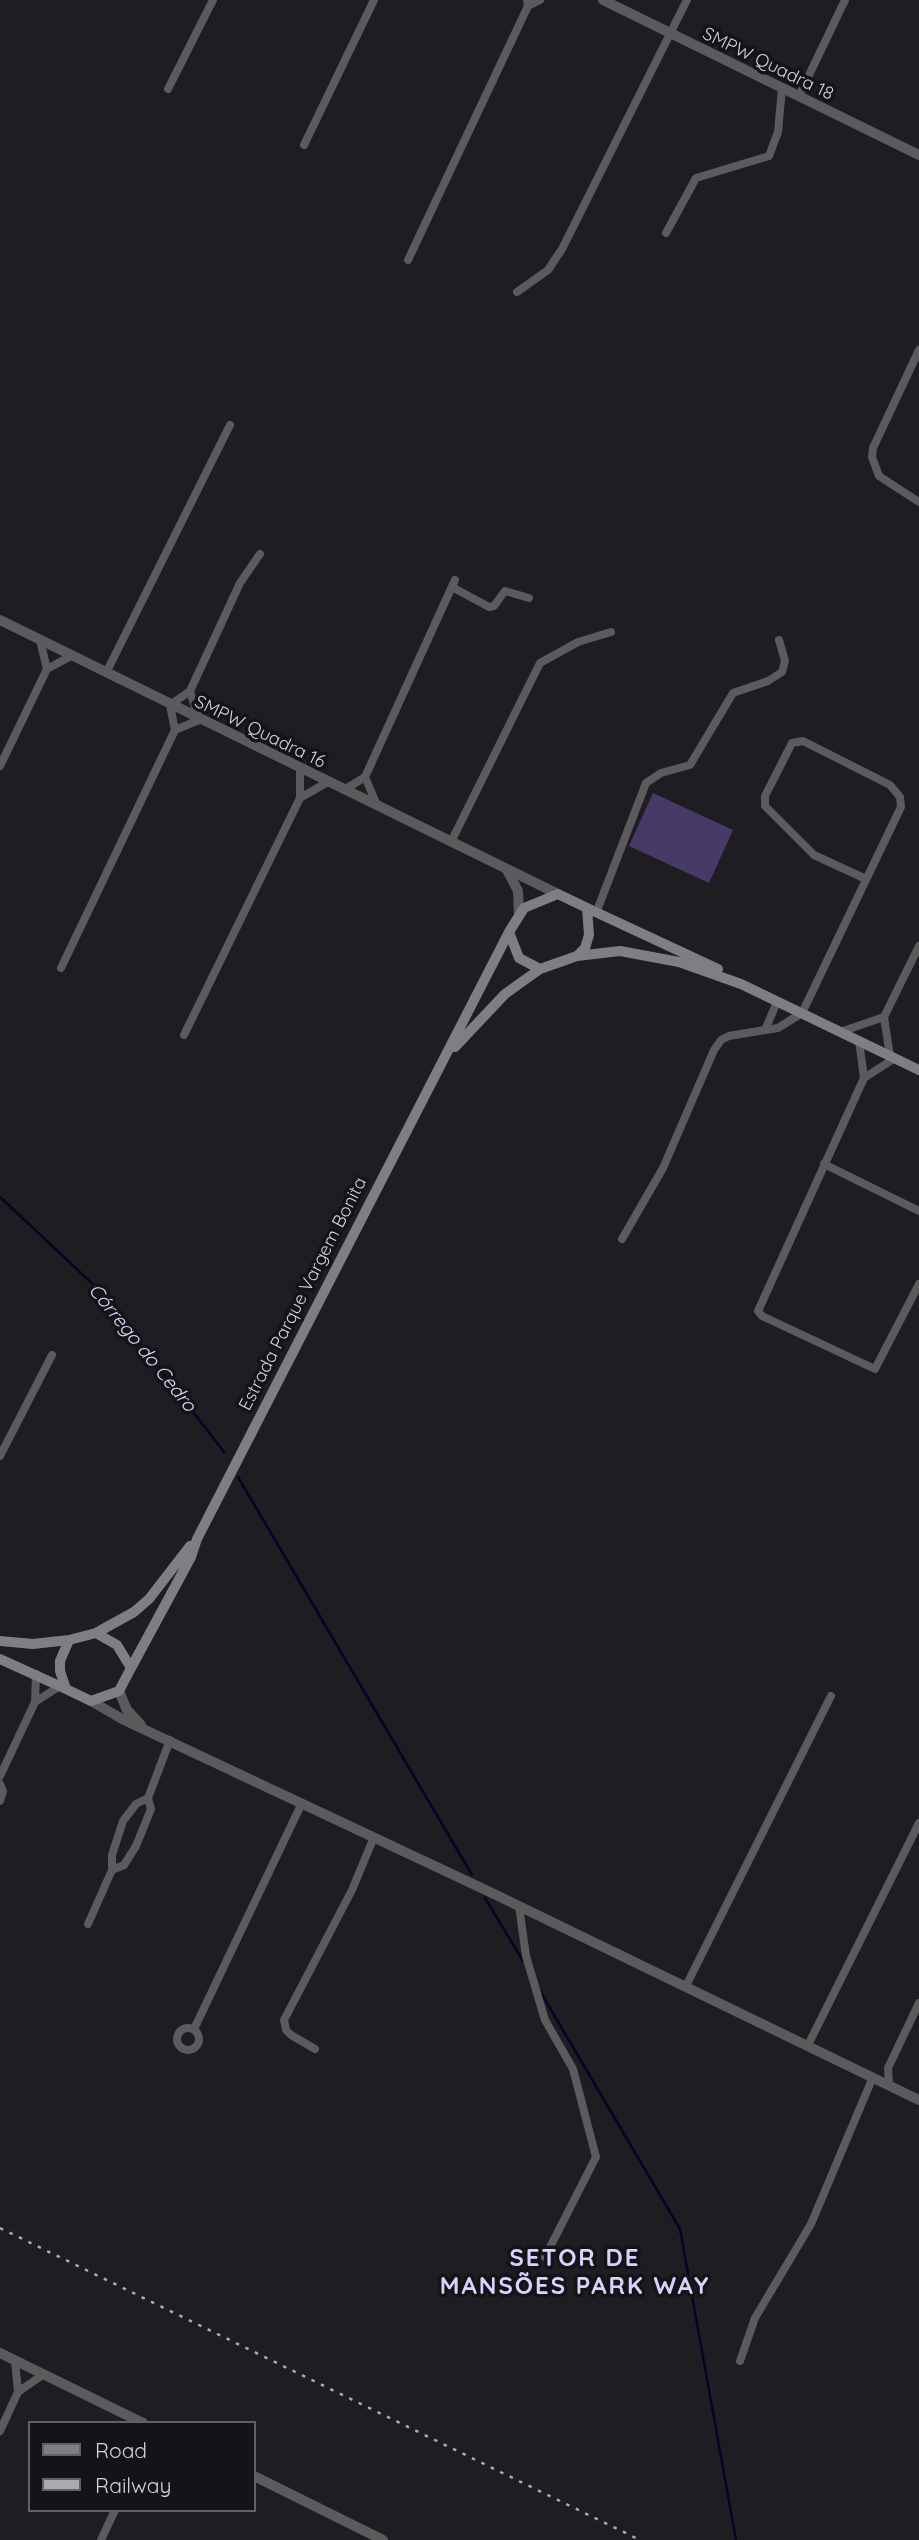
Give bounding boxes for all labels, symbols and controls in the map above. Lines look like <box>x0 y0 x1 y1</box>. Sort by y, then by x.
street label: SMPW Quadra 18 <box>699 23 837 105</box>
street label: SMPW Quadra 16 <box>191 691 329 773</box>
street label: Estrada Parque Vargem Bonita <box>235 1174 371 1414</box>
water label: Córrego do Cedro <box>83 1279 201 1417</box>
district label: SETOR DE MANSÕES PARK WAY <box>442 2245 708 2301</box>
legend <box>28 2421 256 2512</box>
text: Road <box>95 2437 147 2463</box>
text: Railway <box>95 2472 171 2498</box>

